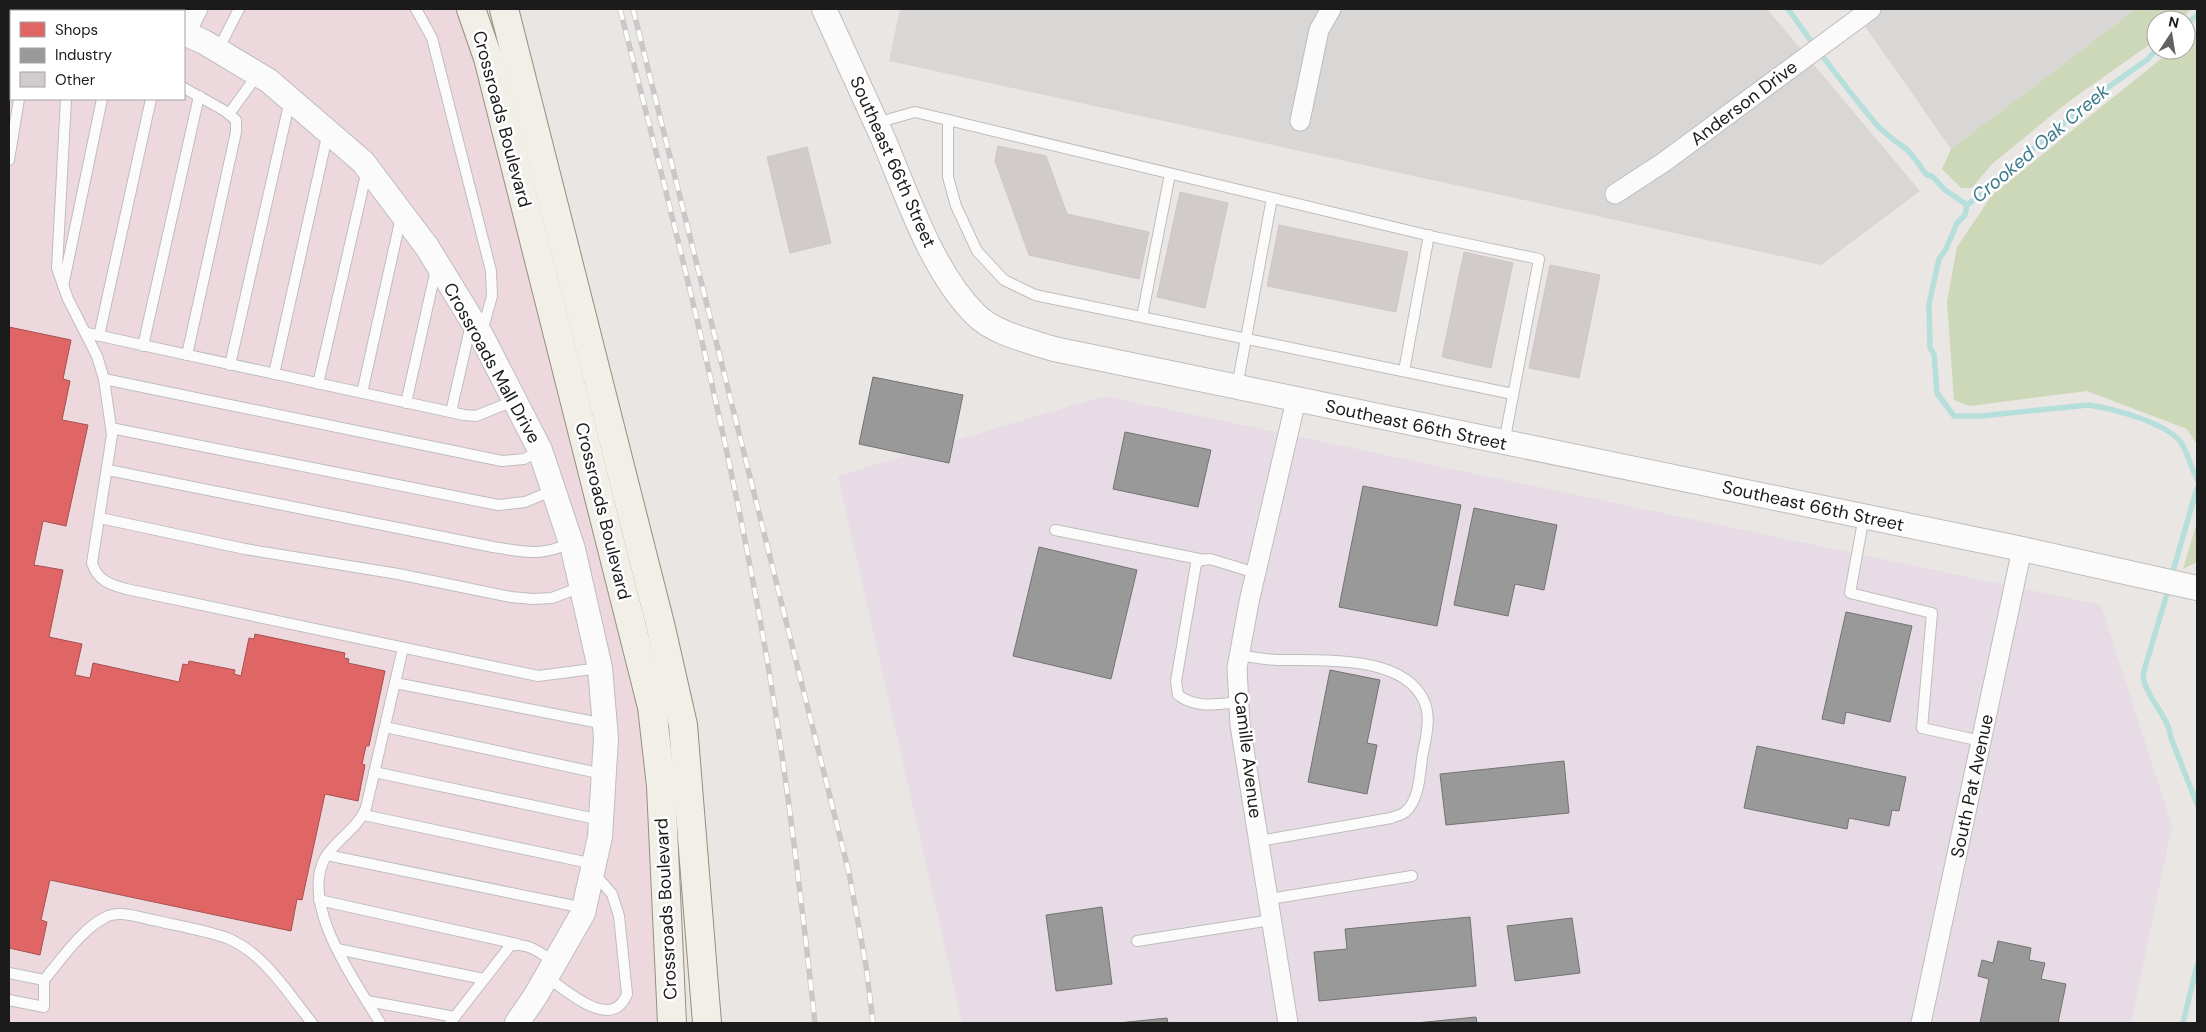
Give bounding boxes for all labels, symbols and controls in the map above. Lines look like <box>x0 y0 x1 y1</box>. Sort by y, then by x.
legend <box>10 10 185 100</box>
north arrow <box>2146 10 2196 60</box>
text: N <box>2167 12 2181 32</box>
text: Shops <box>55 20 98 40</box>
street label: Crossroads Boulevard <box>467 28 537 210</box>
text: Industry <box>55 45 113 65</box>
street label: Anderson Drive <box>1686 55 1802 151</box>
text: Other <box>55 70 96 90</box>
street label: Southeast 66th Street <box>844 73 942 251</box>
water label: Crooked Oak Creek <box>1966 78 2115 208</box>
street label: Crossroads Mall Drive <box>438 278 546 448</box>
street label: Southeast 66th Street <box>1323 394 1509 456</box>
street label: Crossroads Boulevard <box>569 420 637 602</box>
street label: Southeast 66th Street <box>1720 475 1906 537</box>
street label: Camille Avenue <box>1228 690 1268 820</box>
street label: South Pat Avenue <box>1945 712 1999 860</box>
street label: Crossroads Boulevard <box>649 817 683 1001</box>

